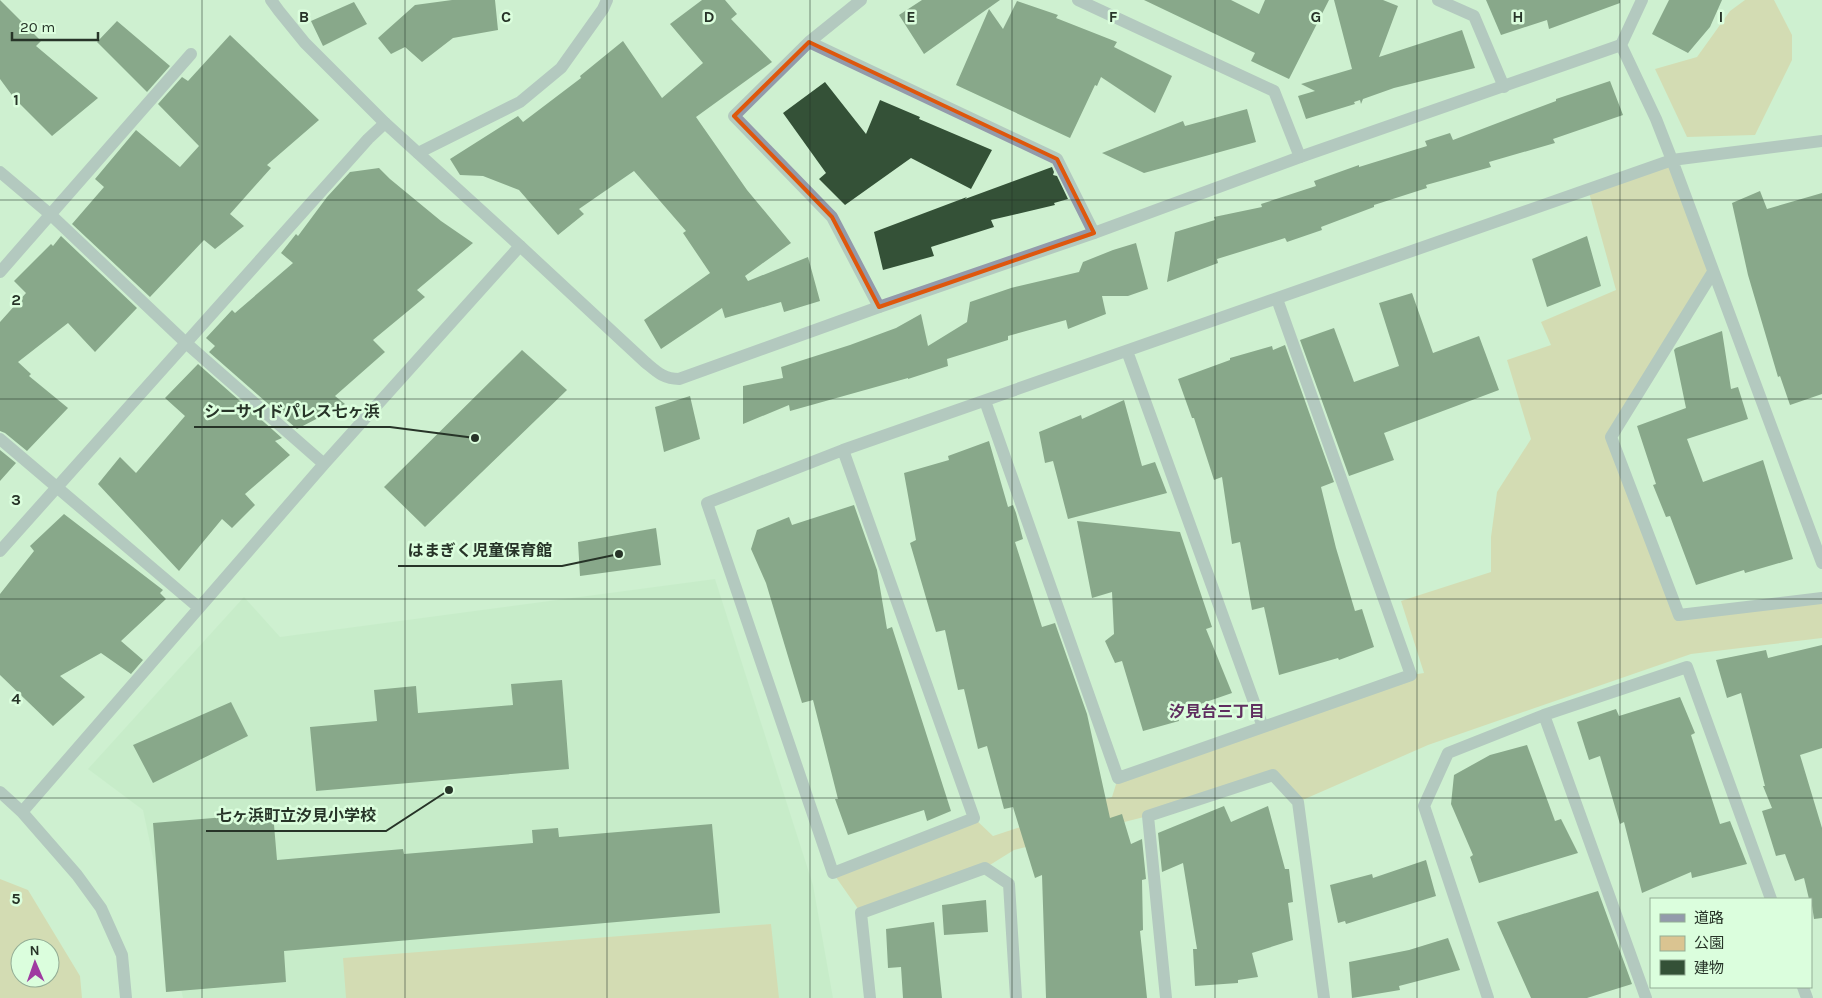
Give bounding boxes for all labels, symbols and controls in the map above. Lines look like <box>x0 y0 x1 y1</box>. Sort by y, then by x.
text: B <box>299 7 309 26</box>
text: C <box>501 7 511 26</box>
text: D <box>704 7 715 26</box>
text: E <box>906 7 916 26</box>
text: F <box>1109 7 1118 26</box>
text: G <box>1311 7 1321 26</box>
text: H <box>1512 7 1524 26</box>
text: I <box>1719 7 1723 26</box>
scale bar <box>12 10 99 42</box>
text: 20 m <box>20 18 55 36</box>
text: 1 <box>13 90 19 109</box>
text: 2 <box>11 290 21 309</box>
callout: シーサイドパレス七ヶ浜 <box>194 396 390 427</box>
text: シーサイドパレス七ヶ浜 <box>204 402 380 421</box>
text: 3 <box>11 490 21 509</box>
callout: はまぎく児童保育館 <box>398 535 562 566</box>
text: はまぎく児童保育館 <box>408 541 552 560</box>
text: 4 <box>11 689 21 708</box>
district label: 汐見台三丁目 <box>1169 702 1265 721</box>
callout: 七ヶ浜町立汐見小学校 <box>206 800 386 831</box>
text: 七ヶ浜町立汐見小学校 <box>216 806 376 825</box>
text: 5 <box>11 889 21 908</box>
legend <box>1650 898 1812 988</box>
text: 道路 <box>1694 909 1724 927</box>
text: 公園 <box>1694 934 1724 952</box>
north arrow <box>10 938 60 988</box>
text: N <box>29 942 40 959</box>
text: 建物 <box>1694 959 1724 977</box>

